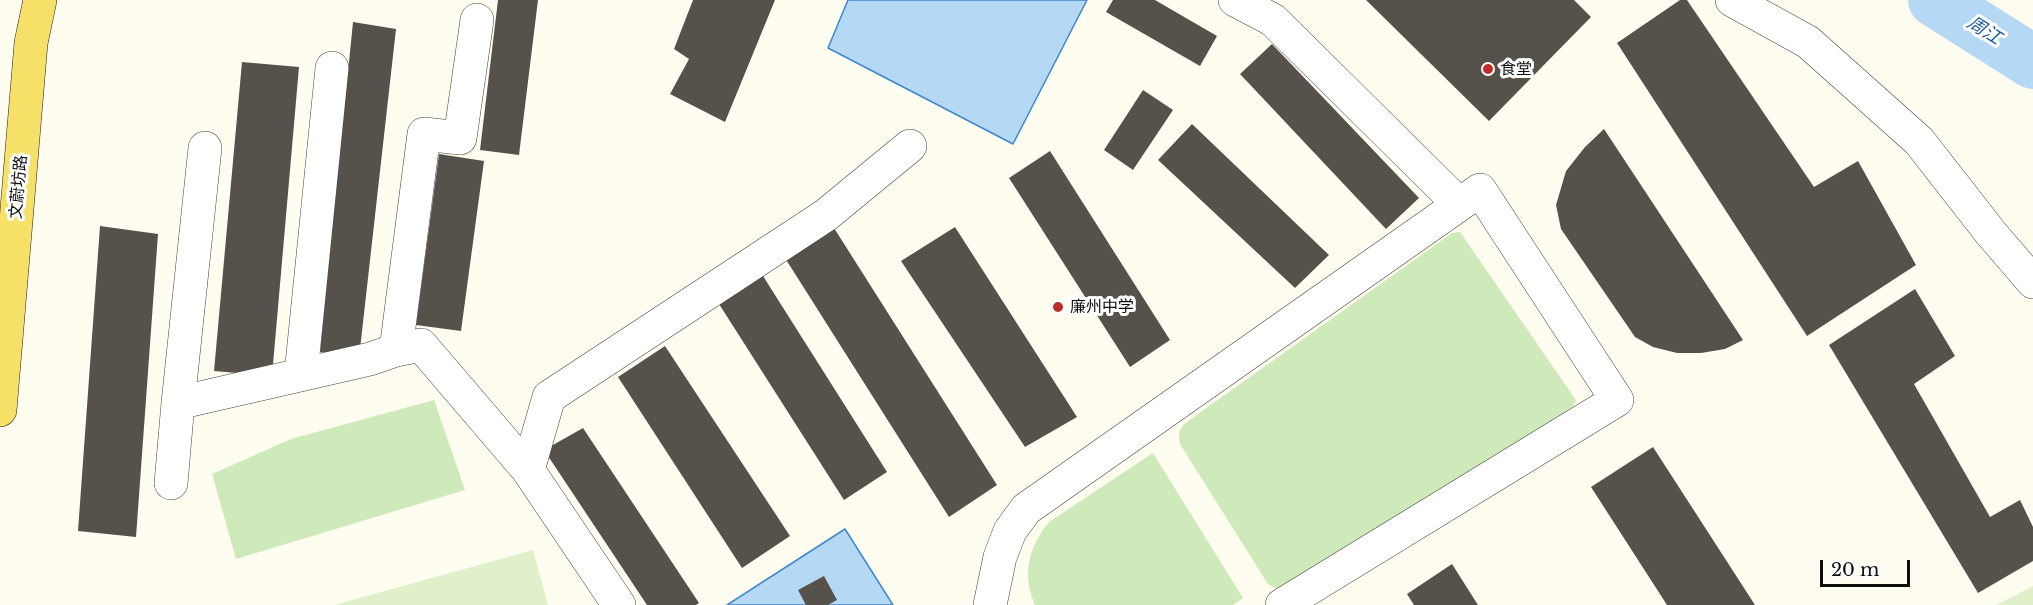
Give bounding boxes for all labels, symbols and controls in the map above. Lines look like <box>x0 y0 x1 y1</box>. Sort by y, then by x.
water label: 周江 <box>1963 12 2005 50</box>
place label: 食堂 <box>1500 59 1532 79</box>
marker: 食堂 <box>1481 62 1495 76</box>
street label: 文蔚坊路 <box>7 154 31 220</box>
place label: 廉州中学 <box>1070 297 1134 317</box>
marker: 廉州中学 <box>1051 300 1065 314</box>
scale bar <box>1823 548 1913 586</box>
text: 20 m <box>1831 559 1879 581</box>

